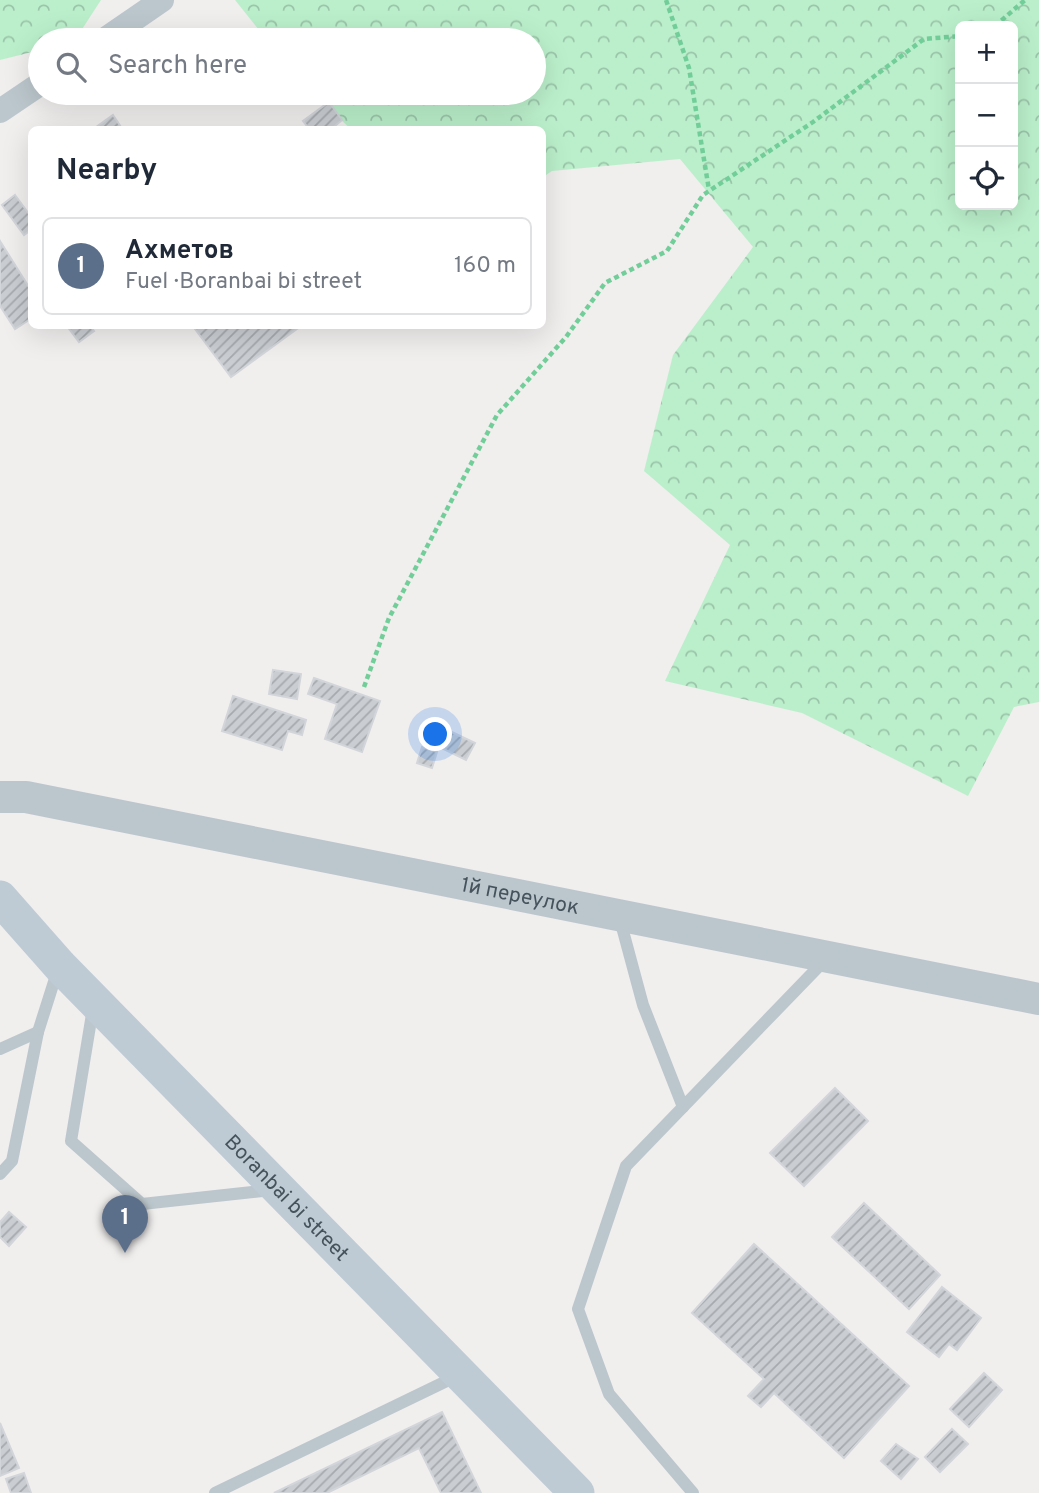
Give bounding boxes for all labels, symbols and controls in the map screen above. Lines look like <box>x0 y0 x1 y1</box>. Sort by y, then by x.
map controls <box>955 21 1018 210</box>
button: + <box>955 21 1018 84</box>
search box <box>28 28 546 105</box>
icon: search <box>52 48 90 86</box>
text: Search here <box>108 50 247 83</box>
button: − <box>955 84 1018 147</box>
button: locate <box>955 147 1018 210</box>
text: Nearby <box>56 153 157 190</box>
text: Ахметов <box>125 235 234 268</box>
text: 1 <box>76 252 86 281</box>
text: 160 m <box>454 252 516 281</box>
text: Fuel · Boranbai bi street <box>125 268 362 297</box>
your location <box>418 717 452 751</box>
street label: 1й переулок <box>459 872 581 922</box>
street label: Boranbai bi street <box>218 1129 354 1268</box>
pin: 1 <box>102 1195 148 1253</box>

